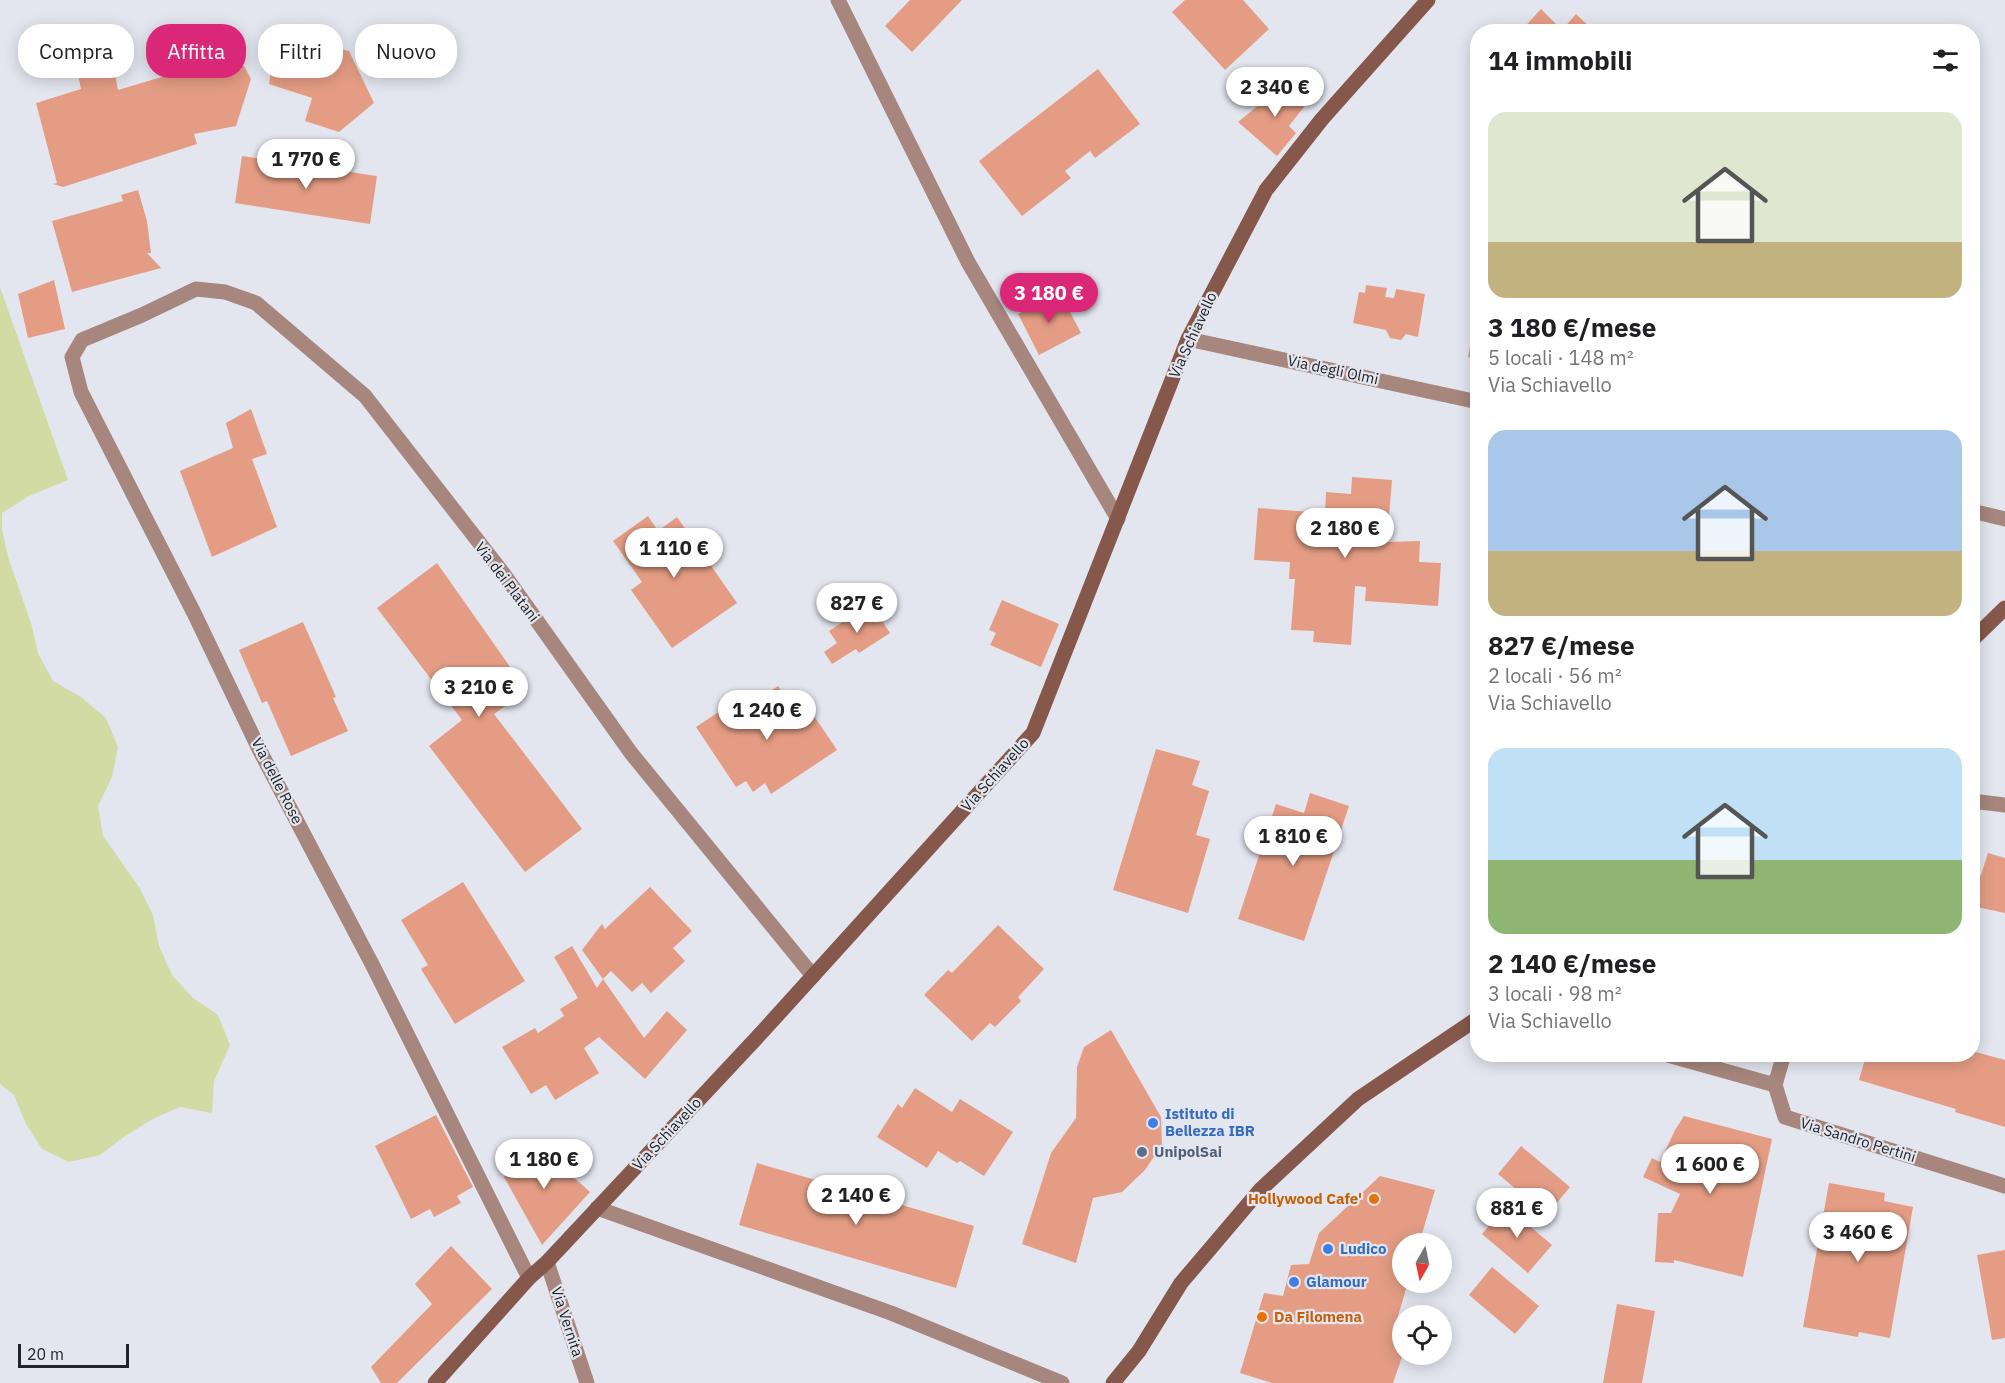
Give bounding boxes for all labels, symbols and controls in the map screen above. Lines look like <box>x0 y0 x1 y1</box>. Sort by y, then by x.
chip: Compra <box>18 24 134 78</box>
chip: Affitta <box>146 24 246 78</box>
chip: Filtri <box>258 24 343 78</box>
chip: Nuovo <box>355 24 457 78</box>
text: 14 immobili <box>1488 43 1632 77</box>
icon: filters <box>1929 44 1962 77</box>
pin: 2 340 € <box>1220 67 1330 118</box>
text: 2 340 € <box>1240 73 1310 100</box>
pin: 1 770 € <box>251 139 361 190</box>
text: 1 770 € <box>271 145 341 172</box>
icon: home <box>1671 151 1779 259</box>
pin: 3 180 € <box>994 273 1104 324</box>
text: 3 180 € <box>1014 279 1084 306</box>
street label: Via Schiavello <box>1164 289 1221 381</box>
text: 3 180 €/mese <box>1488 310 1656 344</box>
text: 5 locali · 148 m² <box>1488 344 1634 371</box>
street label: Via degli Olmi <box>1286 351 1380 388</box>
text: Via Schiavello <box>1488 371 1612 398</box>
icon: home <box>1671 469 1779 577</box>
pin: 2 180 € <box>1290 508 1400 559</box>
text: 2 180 € <box>1310 514 1380 541</box>
pin: 1 110 € <box>619 528 729 579</box>
text: 1 110 € <box>639 534 709 561</box>
street label: Via dei Platani <box>471 538 544 626</box>
pin: 827 € <box>815 583 899 634</box>
text: 827 € <box>830 589 884 616</box>
text: 827 €/mese <box>1488 628 1635 662</box>
text: 2 locali · 56 m² <box>1488 662 1622 689</box>
pin: 3 210 € <box>424 667 534 718</box>
text: 3 210 € <box>444 673 514 700</box>
text: Via Schiavello <box>1488 689 1612 716</box>
pin: 1 240 € <box>712 690 822 741</box>
text: 1 240 € <box>732 696 802 723</box>
street label: Via delle Rose <box>248 734 307 827</box>
street label: Via Schiavello <box>957 734 1033 816</box>
icon: home <box>1671 787 1779 895</box>
pin: 1 810 € <box>1238 816 1348 867</box>
text: 1 810 € <box>1258 822 1328 849</box>
text: 2 140 €/mese <box>1488 946 1656 980</box>
text: 3 locali · 98 m² <box>1488 980 1622 1007</box>
text: Via Schiavello <box>1488 1007 1612 1034</box>
street label: Via Schiavello <box>628 1093 705 1174</box>
place label: Istituto di Bellezza IBR <box>1165 1104 1255 1140</box>
street label: Via Sandro Pertini <box>1798 1113 1918 1166</box>
marker: Istituto di Bellezza IBR <box>1146 1116 1160 1130</box>
pin: 1 180 € <box>489 1139 599 1190</box>
place label: UnipolSai <box>1154 1142 1222 1161</box>
pin: 1 600 € <box>1655 1144 1765 1195</box>
text: 1 180 € <box>509 1145 579 1172</box>
marker: UnipolSai <box>1135 1145 1149 1159</box>
text: 1 600 € <box>1675 1150 1745 1177</box>
pin: 2 140 € <box>801 1175 911 1226</box>
text: 2 140 € <box>821 1181 891 1208</box>
pin: 881 € <box>1475 1188 1559 1239</box>
place label: Hollywood Cafe' <box>1248 1189 1362 1208</box>
marker: Hollywood Cafe' <box>1367 1192 1381 1206</box>
text: 881 € <box>1490 1194 1544 1221</box>
pin: 3 460 € <box>1803 1212 1913 1263</box>
text: 3 460 € <box>1823 1218 1893 1245</box>
north arrow <box>1392 1233 1452 1293</box>
map controls <box>1392 1233 1452 1365</box>
place label: Ludico <box>1340 1239 1386 1258</box>
marker: Ludico <box>1321 1242 1335 1256</box>
place label: Glamour <box>1306 1272 1367 1291</box>
marker: Glamour <box>1287 1275 1301 1289</box>
street label: Via Vernita <box>547 1284 588 1359</box>
button: locate <box>1392 1305 1452 1365</box>
place label: Da Filomena <box>1274 1307 1362 1326</box>
marker: Da Filomena <box>1255 1310 1269 1324</box>
scale bar <box>18 1341 129 1368</box>
text: 20 m <box>27 1344 64 1364</box>

